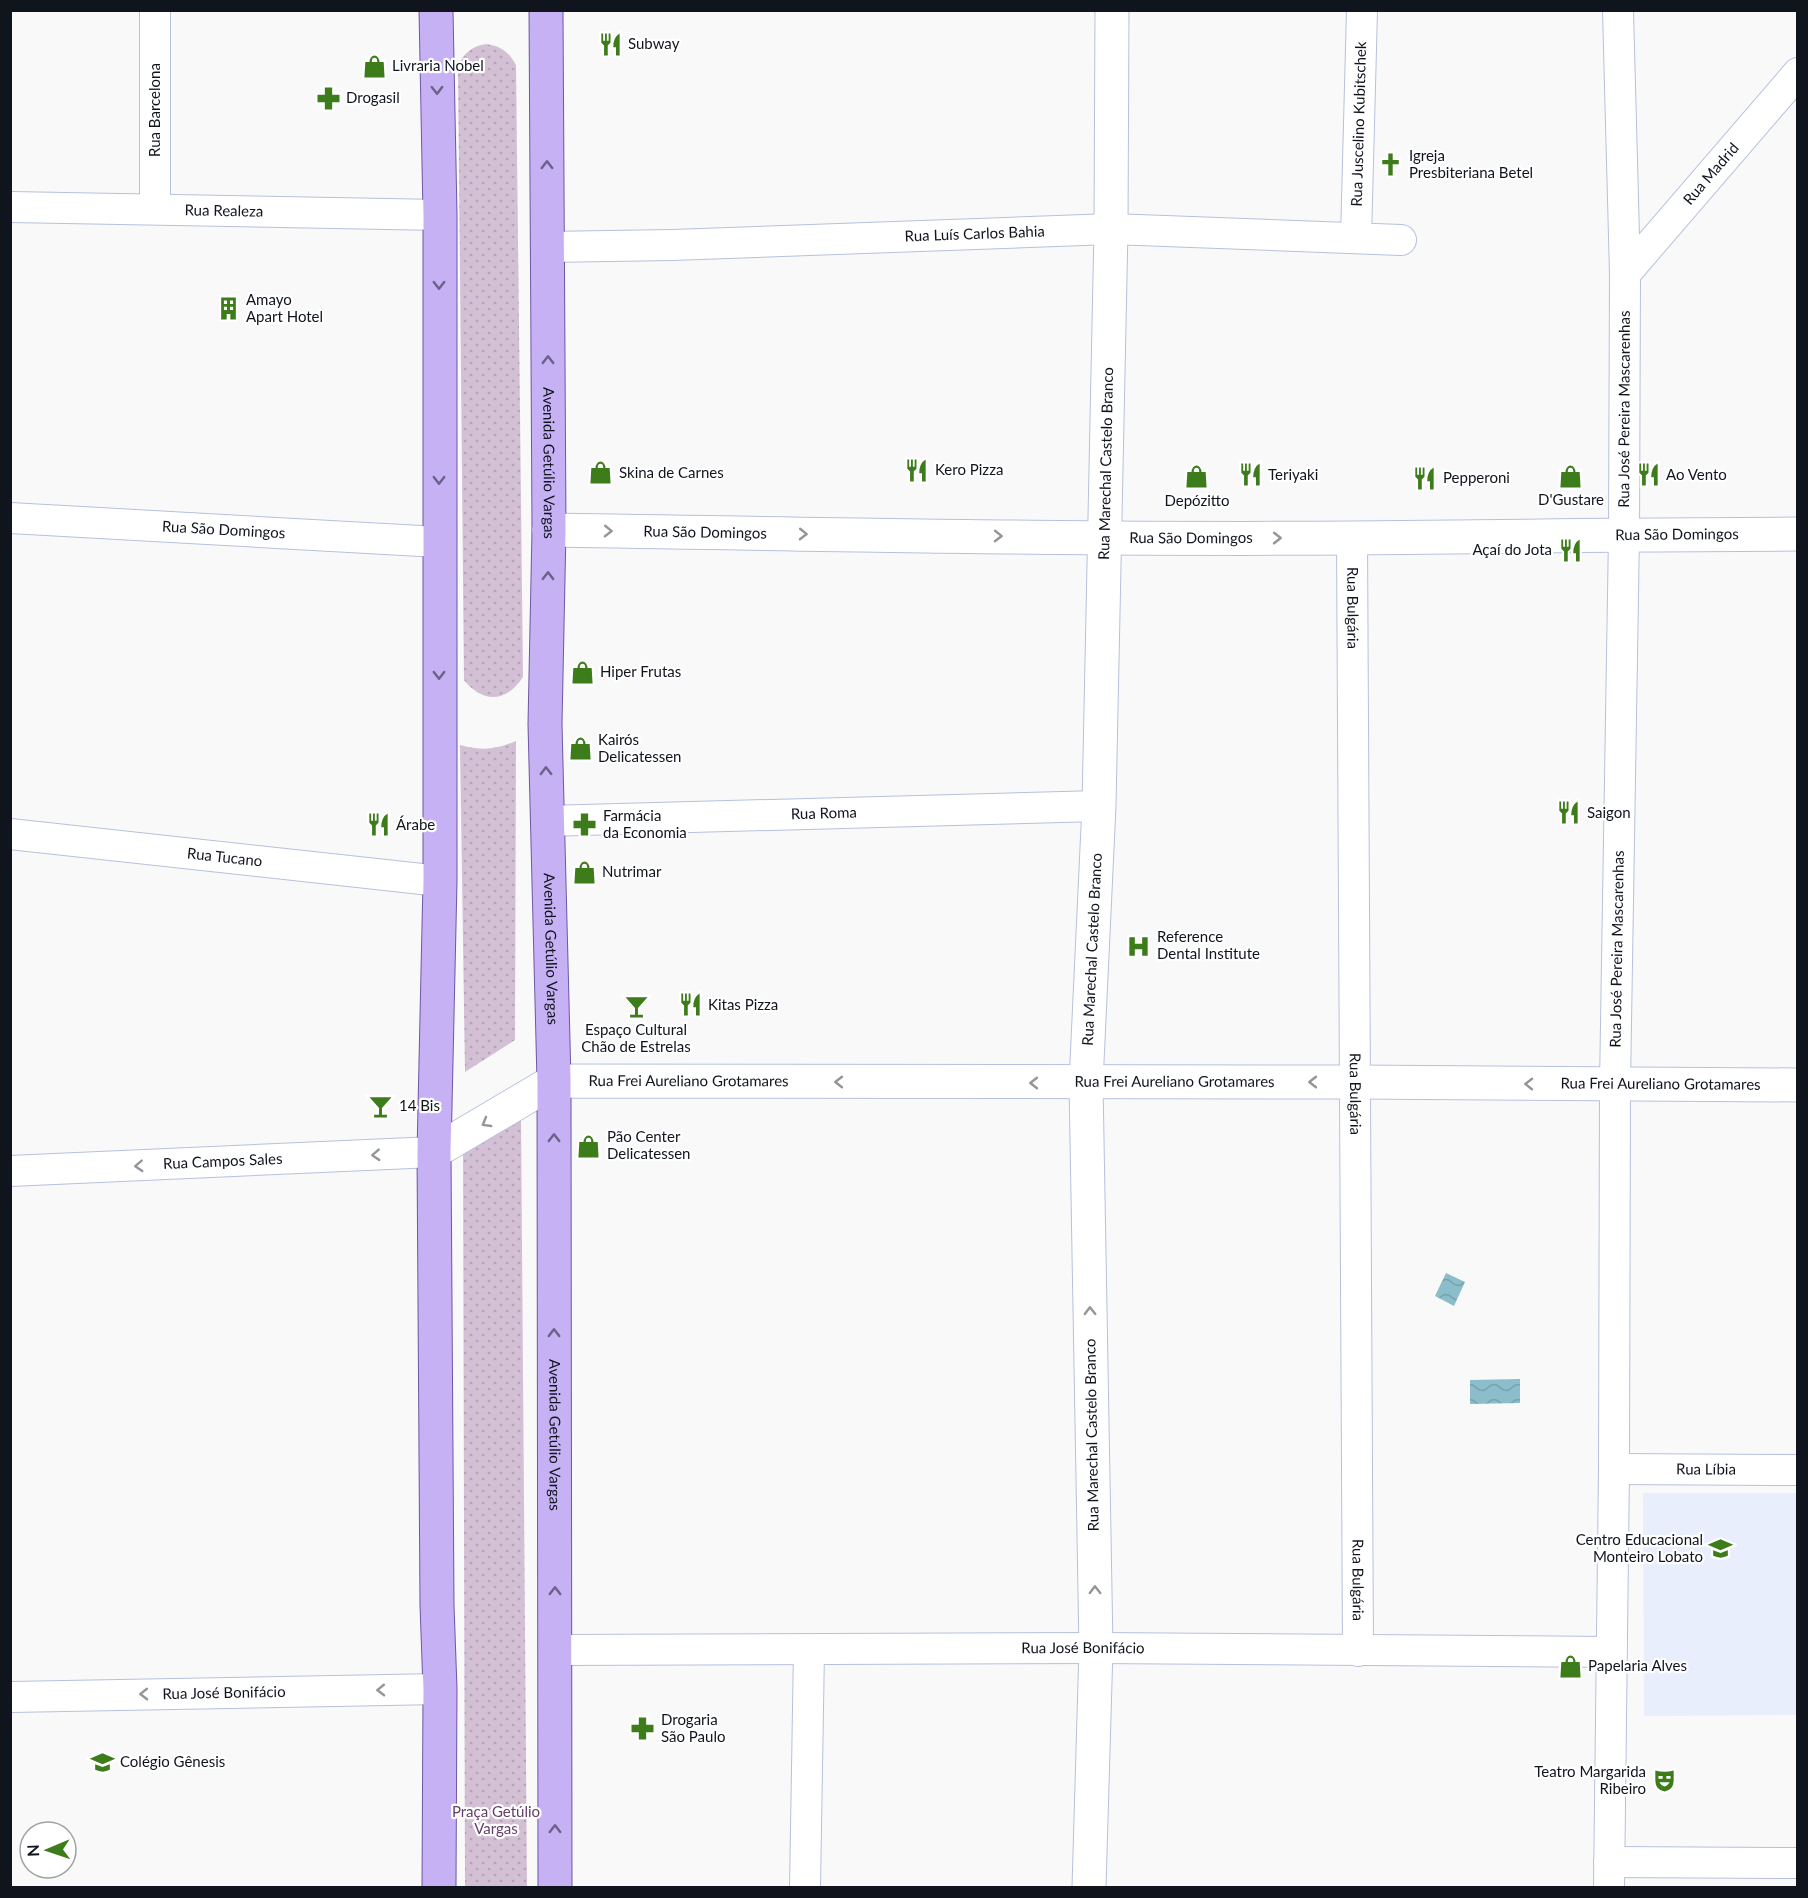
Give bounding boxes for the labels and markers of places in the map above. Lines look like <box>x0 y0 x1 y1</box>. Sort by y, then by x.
restaurant icon: Subway <box>597 31 623 57</box>
place label: Subway <box>628 34 680 52</box>
shop icon: Livraria Nobel <box>361 53 387 79</box>
place label: Livraria Nobel <box>392 56 484 74</box>
pharmacy icon: Drogasil <box>315 85 341 111</box>
place label: Drogasil <box>346 88 400 106</box>
place label: Igreja Presbiteriana Betel <box>1409 146 1533 181</box>
church icon: Igreja Presbiteriana Betel <box>1378 152 1404 178</box>
place label: Amayo Apart Hotel <box>246 290 323 325</box>
building icon: Amayo Apart Hotel <box>215 296 241 322</box>
restaurant icon: Kero Pizza <box>904 457 930 483</box>
shop icon: Skina de Carnes <box>588 460 614 486</box>
place label: Kero Pizza <box>935 460 1003 478</box>
restaurant icon: Teriyaki <box>1237 462 1263 488</box>
restaurant icon: Ao Vento <box>1635 462 1661 488</box>
place label: Skina de Carnes <box>619 463 724 481</box>
shop icon: D'Gustare <box>1558 463 1584 489</box>
shop icon: Depózitto <box>1184 464 1210 490</box>
place label: Teriyaki <box>1268 465 1318 483</box>
restaurant icon: Pepperoni <box>1412 465 1438 491</box>
place label: Ao Vento <box>1666 465 1727 483</box>
place label: Pepperoni <box>1443 468 1510 486</box>
place label: D'Gustare <box>1538 490 1604 508</box>
place label: Depózitto <box>1164 491 1230 509</box>
restaurant icon: Açaí do Jota <box>1557 537 1583 563</box>
place label: Açaí do Jota <box>1472 540 1552 558</box>
shop icon: Hiper Frutas <box>569 659 595 685</box>
place label: Hiper Frutas <box>600 662 681 680</box>
place label: Kairós Delicatessen <box>598 730 681 765</box>
shop icon: Kairós Delicatessen <box>567 736 593 762</box>
restaurant icon: Saigon <box>1556 800 1582 826</box>
place label: Saigon <box>1587 803 1631 821</box>
place label: Farmácia da Economia <box>603 806 687 841</box>
restaurant icon: Árabe <box>365 812 391 838</box>
pharmacy icon: Farmácia da Economia <box>572 812 598 838</box>
place label: Árabe <box>396 815 435 833</box>
shop icon: Nutrimar <box>571 859 597 885</box>
place label: Nutrimar <box>602 862 662 880</box>
place label: Reference Dental Institute <box>1157 927 1260 962</box>
hospital icon: Reference Dental Institute <box>1126 933 1152 959</box>
restaurant icon: Kitas Pizza <box>677 992 703 1018</box>
bar icon: Espaço Cultural Chão de Estrelas <box>623 993 649 1019</box>
place label: Kitas Pizza <box>708 995 778 1013</box>
place label: Espaço Cultural Chão de Estrelas <box>581 1020 691 1055</box>
bar icon: 14 Bis <box>368 1093 394 1119</box>
place label: 14 Bis <box>399 1096 440 1114</box>
place label: Pão Center Delicatessen <box>607 1127 690 1162</box>
shop icon: Pão Center Delicatessen <box>576 1133 602 1159</box>
place label: Centro Educacional Monteiro Lobato <box>1576 1530 1703 1565</box>
school or university icon: Centro Educacional Monteiro Lobato <box>1708 1536 1734 1562</box>
shop icon: Papelaria Alves <box>1557 1653 1583 1679</box>
place label: Papelaria Alves <box>1588 1656 1687 1674</box>
place label: Drogaria São Paulo <box>661 1710 725 1745</box>
pharmacy icon: Drogaria São Paulo <box>630 1716 656 1742</box>
school or university icon: Colégio Gênesis <box>89 1749 115 1775</box>
place label: Colégio Gênesis <box>120 1752 225 1770</box>
place label: Teatro Margarida Ribeiro <box>1534 1762 1646 1797</box>
theatre icon: Teatro Margarida Ribeiro <box>1651 1768 1677 1794</box>

